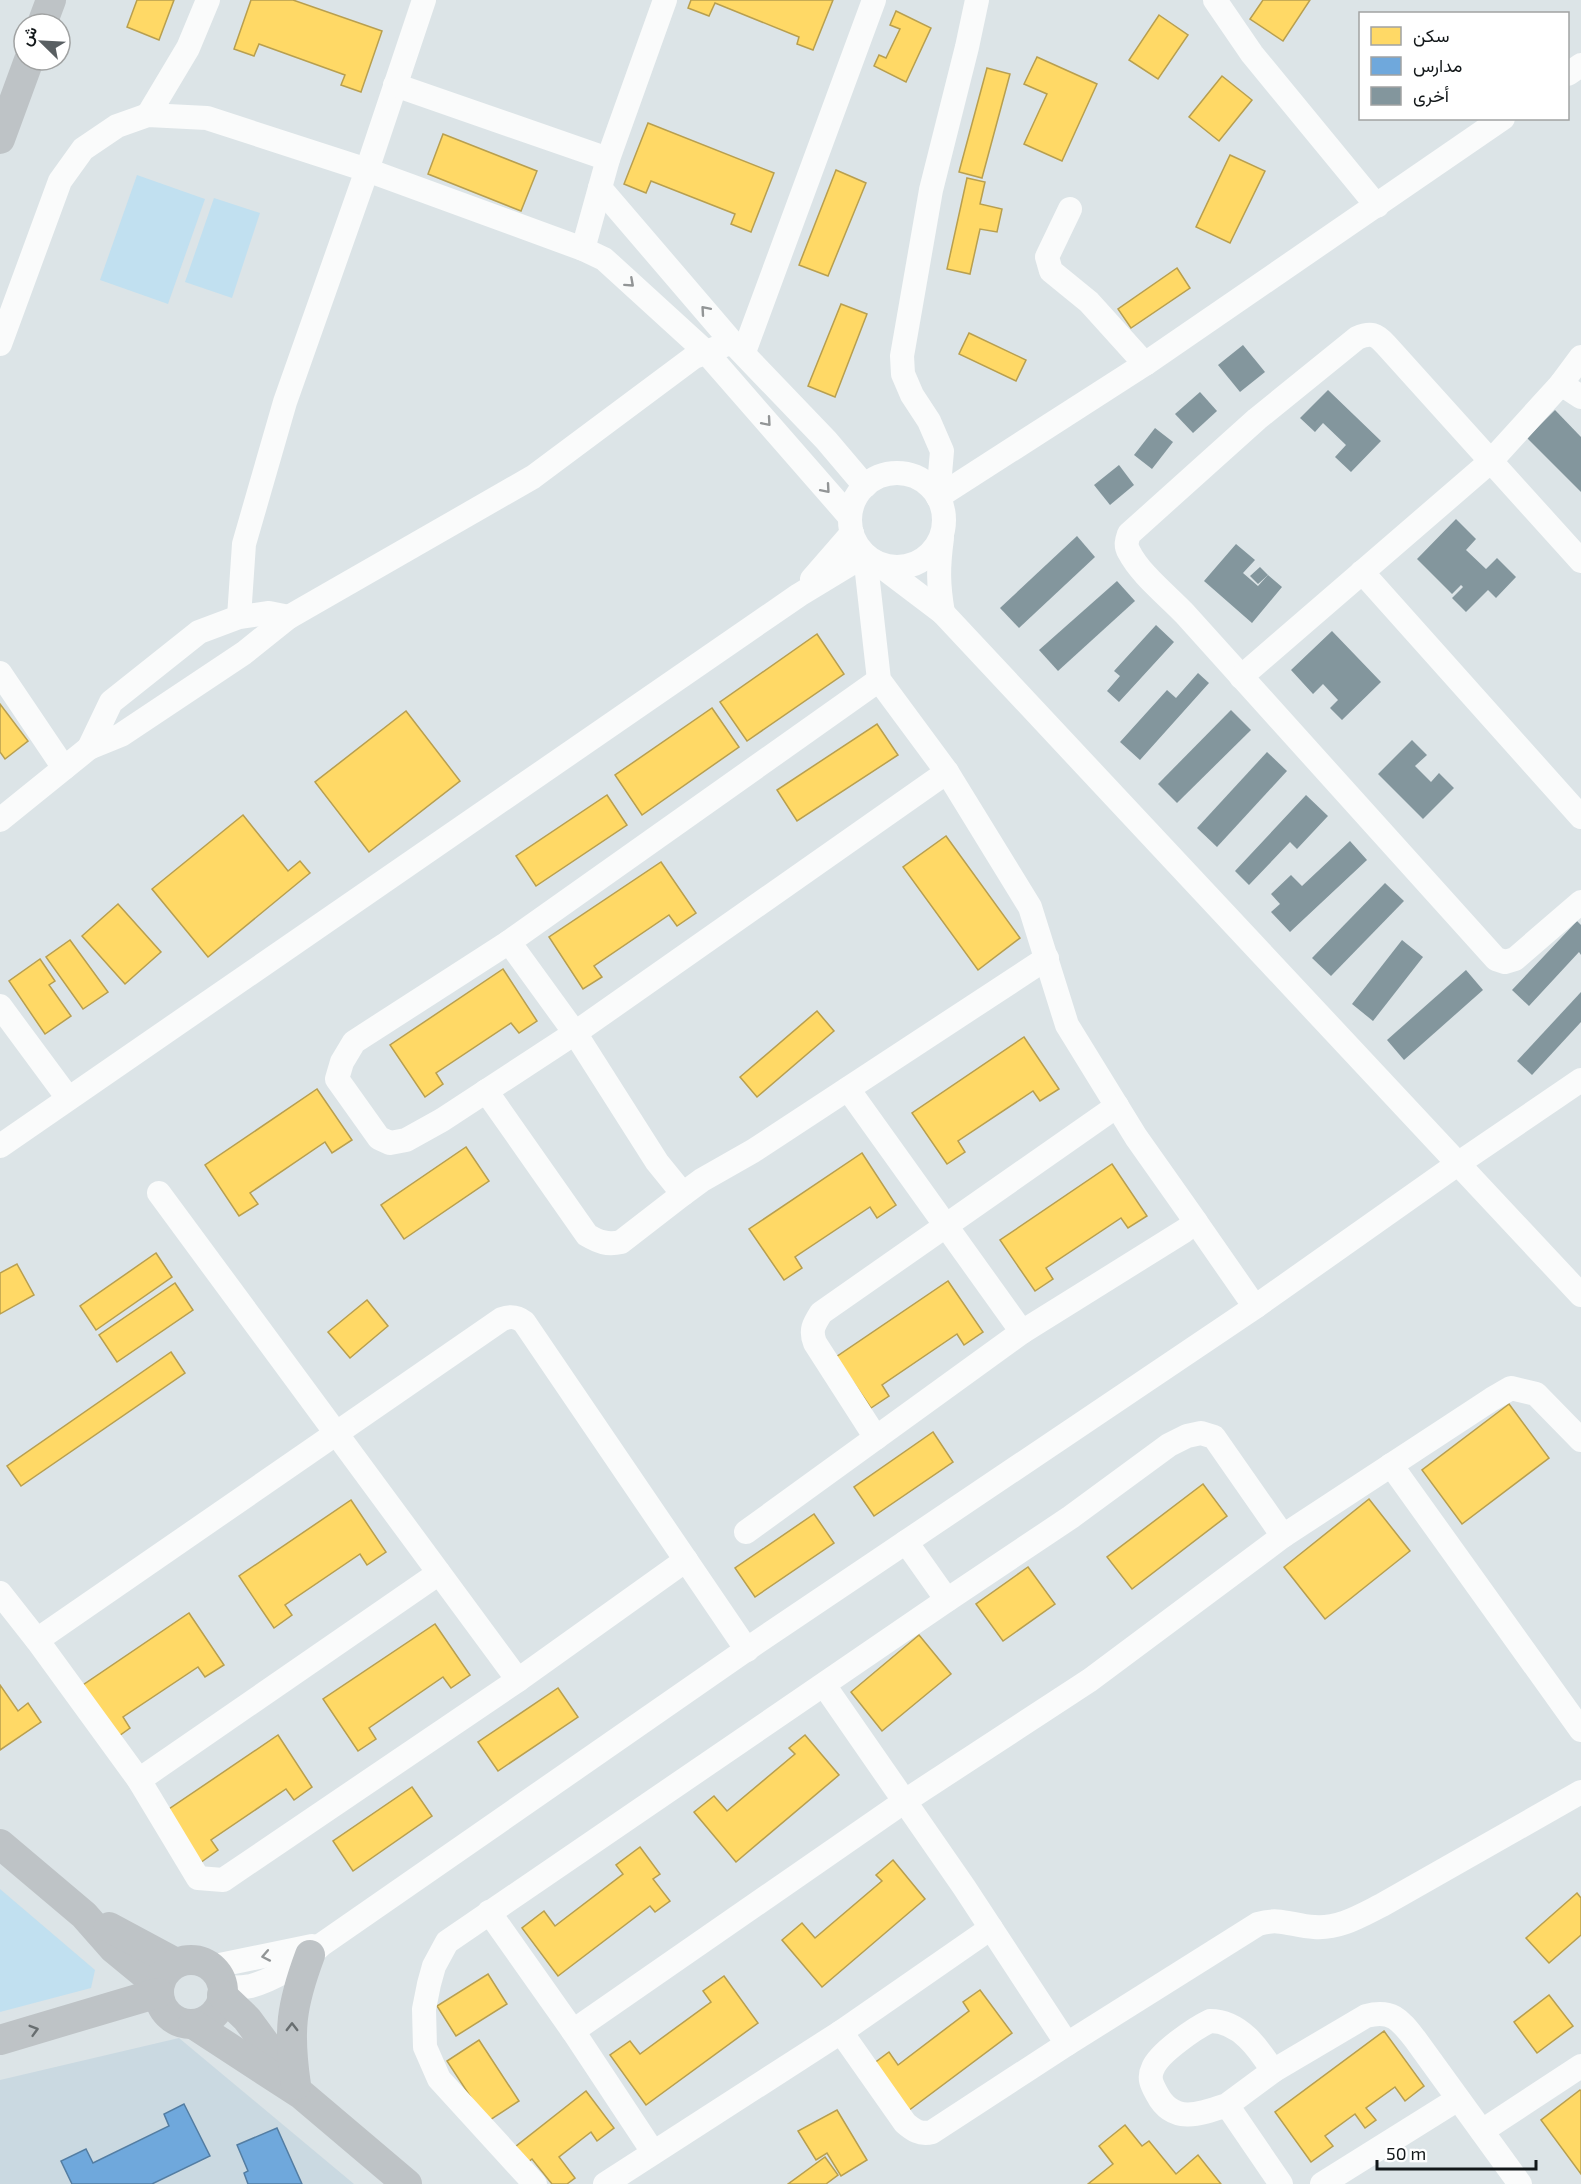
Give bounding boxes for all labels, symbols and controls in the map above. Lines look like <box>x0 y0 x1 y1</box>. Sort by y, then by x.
north arrow <box>12 12 72 72</box>
legend <box>1359 12 1569 120</box>
text: ش <box>15 23 41 49</box>
text: سكن <box>1413 24 1449 47</box>
text: مدارس <box>1413 54 1462 77</box>
text: أخرى <box>1413 84 1449 107</box>
one-way arrow <box>623 276 634 287</box>
one-way arrow <box>701 306 712 317</box>
one-way arrow <box>760 415 771 425</box>
one-way arrow <box>819 482 830 493</box>
one-way arrow <box>261 1949 271 1962</box>
one-way arrow <box>286 2023 298 2032</box>
one-way arrow <box>29 2024 39 2037</box>
scale bar <box>1377 2133 1536 2171</box>
text: 50 m <box>1386 2142 1426 2164</box>

